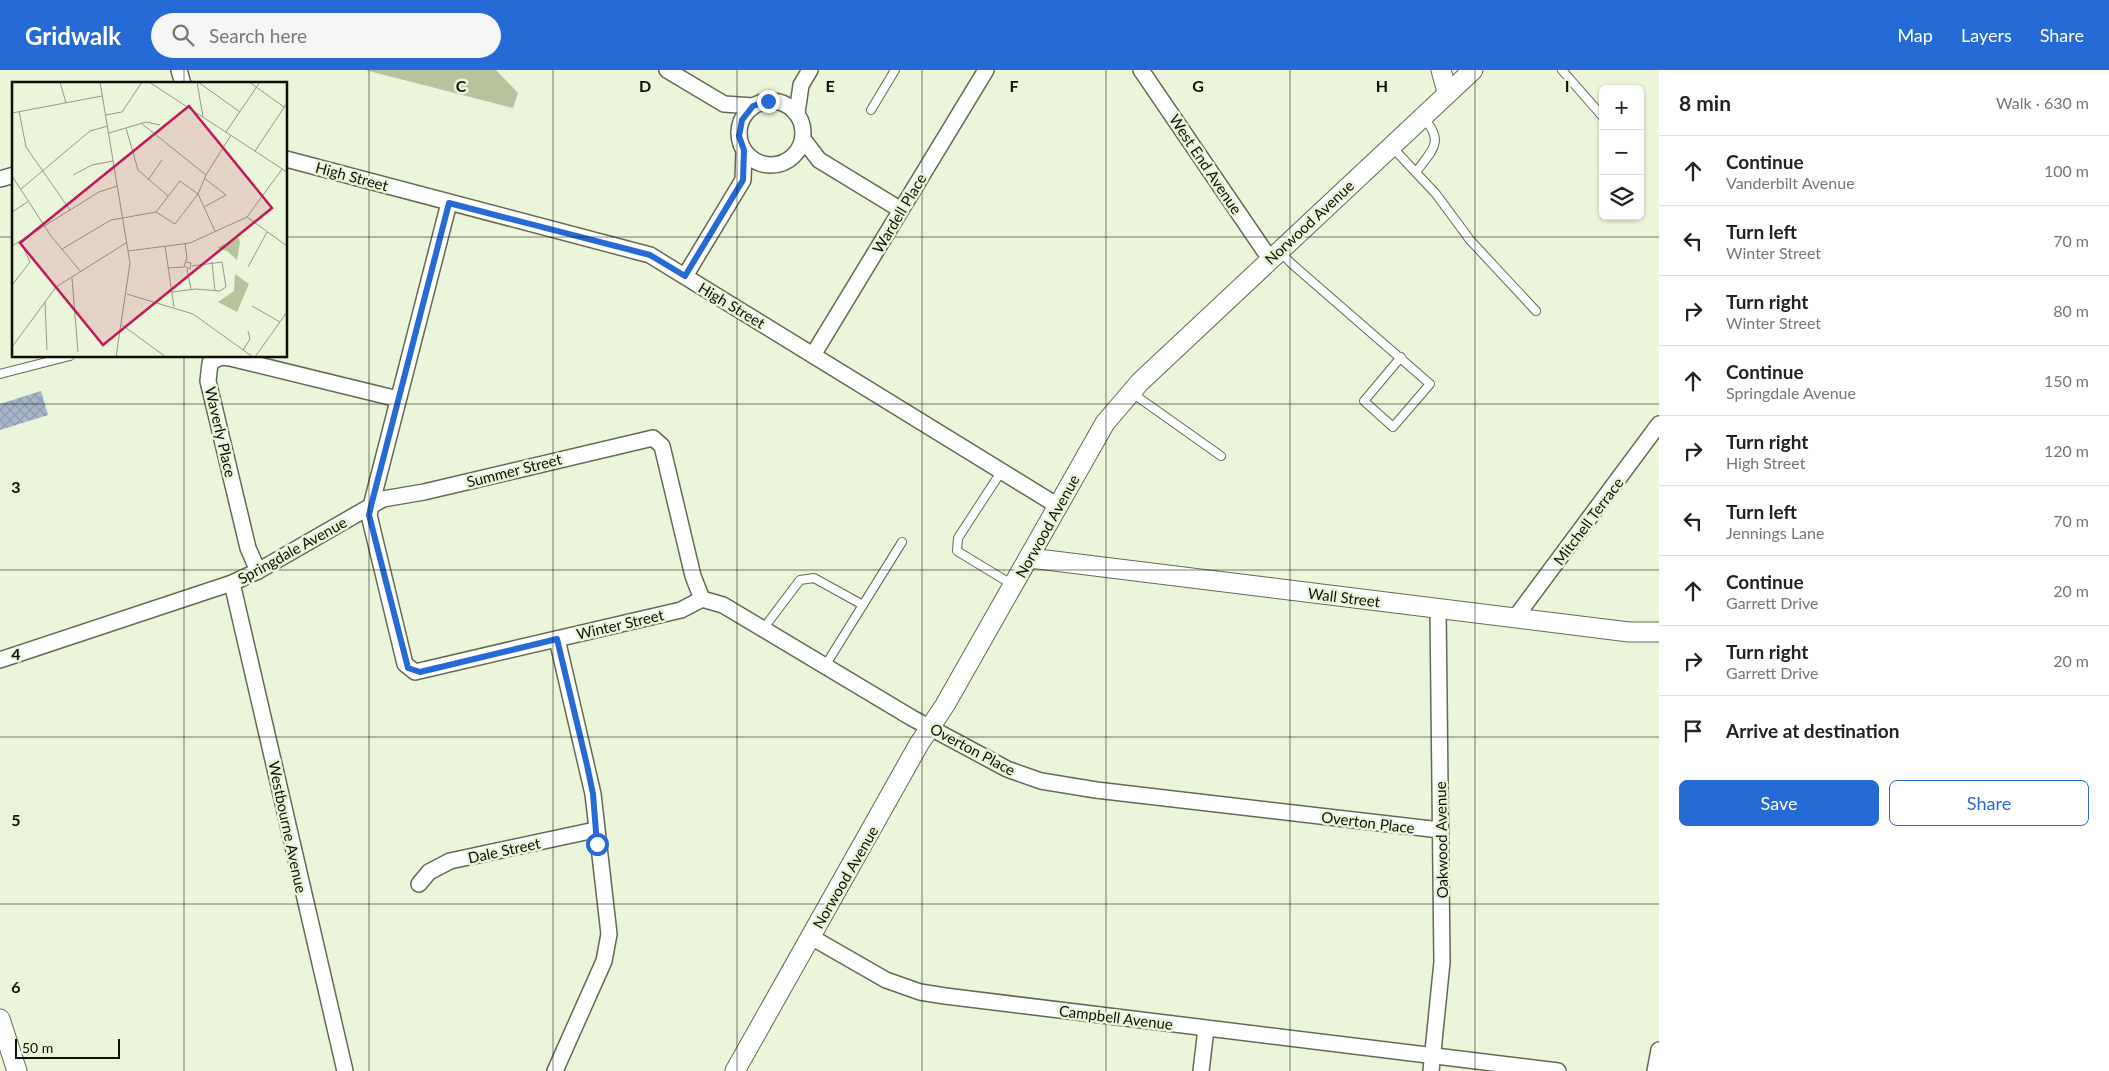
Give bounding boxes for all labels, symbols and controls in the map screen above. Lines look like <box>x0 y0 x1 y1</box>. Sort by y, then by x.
search box <box>151 13 501 58</box>
text: Gridwalk <box>25 21 121 50</box>
icon: search <box>169 21 197 49</box>
text: Search here <box>209 24 307 47</box>
text: Map <box>1897 24 1933 46</box>
text: Layers <box>1961 24 2012 46</box>
text: Share <box>2040 24 2084 46</box>
text: C <box>456 76 467 95</box>
text: D <box>639 76 651 95</box>
text: E <box>825 76 835 95</box>
text: F <box>1009 76 1019 95</box>
text: G <box>1192 76 1204 95</box>
text: H <box>1376 76 1388 95</box>
text: I <box>1565 76 1569 95</box>
inset map <box>12 82 288 358</box>
map controls <box>1599 85 1644 220</box>
button: + <box>1599 85 1644 130</box>
route end <box>757 90 780 113</box>
text: 8 min <box>1679 90 1731 115</box>
text: Walk · 630 m <box>1996 93 2089 112</box>
street label: West End Avenue <box>1166 111 1246 217</box>
button: − <box>1599 130 1644 175</box>
text: Continue <box>1726 150 1804 173</box>
icon: ahead <box>1679 157 1707 185</box>
street label: High Street <box>314 158 391 194</box>
text: 100 m <box>2044 161 2089 180</box>
street label: Wardell Place <box>868 170 930 256</box>
text: Vanderbilt Avenue <box>1726 173 1855 192</box>
button: layers <box>1599 175 1644 220</box>
street label: Norwood Avenue <box>1261 176 1357 268</box>
text: Turn left <box>1726 220 1797 243</box>
icon: left <box>1679 227 1707 255</box>
text: 70 m <box>2053 231 2089 250</box>
text: Winter Street <box>1726 243 1821 262</box>
street label: High Street <box>695 278 769 332</box>
text: Turn right <box>1726 290 1808 313</box>
icon: right <box>1679 297 1707 325</box>
text: 80 m <box>2053 301 2089 320</box>
text: Winter Street <box>1726 313 1821 332</box>
text: Continue <box>1726 360 1804 383</box>
icon: ahead <box>1679 367 1707 395</box>
text: 150 m <box>2044 371 2089 390</box>
text: Springdale Avenue <box>1726 383 1856 402</box>
street label: Waverly Place <box>202 385 240 479</box>
text: Turn right <box>1726 430 1808 453</box>
icon: right <box>1679 437 1707 465</box>
text: 120 m <box>2044 441 2089 460</box>
street label: Summer Street <box>465 449 564 491</box>
text: High Street <box>1726 453 1805 472</box>
street label: Norwood Avenue <box>1011 471 1083 581</box>
street label: Mitchell Terrace <box>1549 474 1627 568</box>
text: 3 <box>11 477 21 496</box>
text: Turn left <box>1726 500 1797 523</box>
icon: left <box>1679 507 1707 535</box>
text: 70 m <box>2053 511 2089 530</box>
street label: Springdale Avenue <box>234 513 350 587</box>
text: Jennings Lane <box>1726 523 1824 542</box>
text: Continue <box>1726 570 1804 593</box>
icon: ahead <box>1679 577 1707 605</box>
text: 20 m <box>2053 581 2089 600</box>
street label: Wall Street <box>1307 584 1382 610</box>
text: Garrett Drive <box>1726 593 1818 612</box>
street label: Winter Street <box>575 605 666 643</box>
text: Turn right <box>1726 640 1808 663</box>
text: 4 <box>11 644 21 663</box>
icon: right <box>1679 647 1707 675</box>
text: 20 m <box>2053 651 2089 670</box>
text: Garrett Drive <box>1726 663 1818 682</box>
icon: arrive <box>1679 717 1707 745</box>
street label: Overton Place <box>927 719 1019 779</box>
text: Arrive at destination <box>1726 719 1899 742</box>
street label: Westbourne Avenue <box>265 759 311 895</box>
button: Save <box>1679 780 1879 826</box>
button: Share <box>1889 780 2089 826</box>
street label: Oakwood Avenue <box>1431 781 1451 899</box>
street label: Overton Place <box>1320 807 1416 837</box>
text: 5 <box>11 810 21 829</box>
street label: Norwood Avenue <box>808 823 882 931</box>
street label: Dale Street <box>466 833 542 866</box>
route start <box>586 833 609 856</box>
text: 6 <box>11 977 21 996</box>
street label: Campbell Avenue <box>1058 1001 1174 1033</box>
scale bar <box>15 1036 120 1059</box>
text: 50 m <box>22 1039 53 1056</box>

